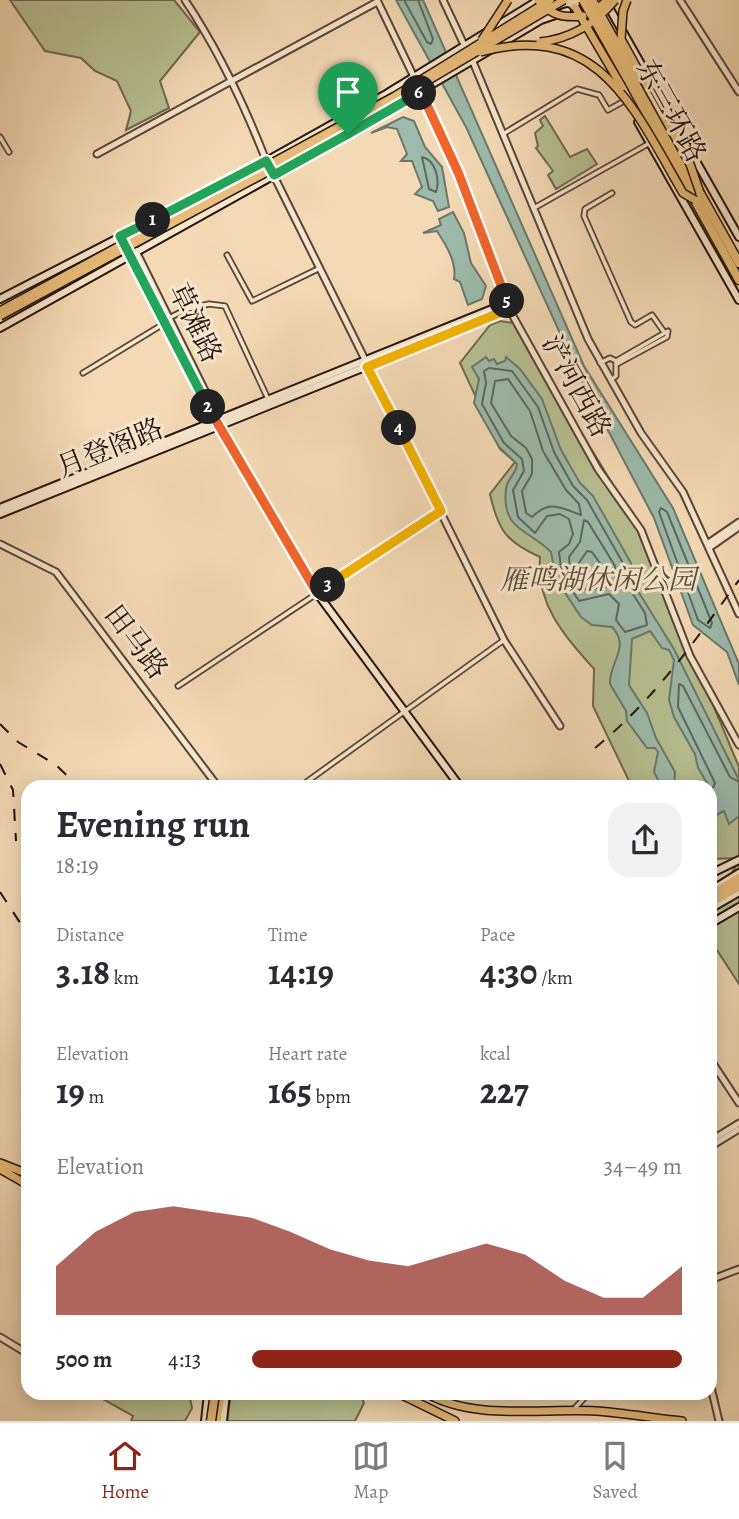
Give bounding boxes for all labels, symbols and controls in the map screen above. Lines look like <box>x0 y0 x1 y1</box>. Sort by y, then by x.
street label: 东三环路 <box>627 53 715 169</box>
pin <box>318 62 378 134</box>
icon: arrive <box>329 73 367 111</box>
pin: 6 <box>402 76 436 110</box>
text: 6 <box>414 79 423 105</box>
pin: 1 <box>136 202 170 238</box>
text: 1 <box>149 206 156 232</box>
street label: 草滩路 <box>160 277 230 369</box>
pin: 5 <box>490 284 524 318</box>
text: 5 <box>502 287 511 313</box>
street label: 浐河西路 <box>532 328 620 444</box>
pin: 2 <box>190 390 226 424</box>
text: 2 <box>203 393 212 419</box>
street label: 月登阁路 <box>51 409 169 487</box>
pin: 4 <box>382 410 416 446</box>
text: 4 <box>394 414 403 440</box>
park label: 雁鸣湖休闲公园 <box>500 561 700 599</box>
pin: 3 <box>310 568 346 602</box>
text: 3 <box>323 571 332 597</box>
street label: 田马路 <box>96 597 176 687</box>
text: Evening run <box>56 798 250 850</box>
button: share <box>608 803 682 877</box>
text: 18:19 <box>56 850 99 881</box>
text: Distance <box>56 922 124 948</box>
text: Time <box>268 922 307 948</box>
text: Pace <box>480 922 515 948</box>
text: 3.18 <box>56 948 110 996</box>
text: 14:19 <box>268 948 334 996</box>
text: 4:30 <box>480 948 537 996</box>
text: km <box>110 965 139 991</box>
text: /km <box>537 965 573 991</box>
text: Elevation <box>56 1041 129 1067</box>
text: Heart rate <box>268 1041 347 1067</box>
text: kcal <box>480 1041 510 1067</box>
text: 19 <box>56 1067 85 1115</box>
text: 165 <box>268 1067 312 1115</box>
text: 227 <box>480 1067 529 1115</box>
text: m <box>85 1084 104 1110</box>
text: bpm <box>312 1084 351 1110</box>
text: Elevation <box>56 1151 144 1182</box>
text: 34–49 m <box>603 1151 682 1182</box>
text: 500 m <box>56 1344 112 1375</box>
text: 4:13 <box>168 1344 201 1375</box>
tab: Home <box>101 1437 149 1505</box>
tab: Map <box>352 1437 390 1505</box>
tab: Saved <box>593 1437 638 1505</box>

